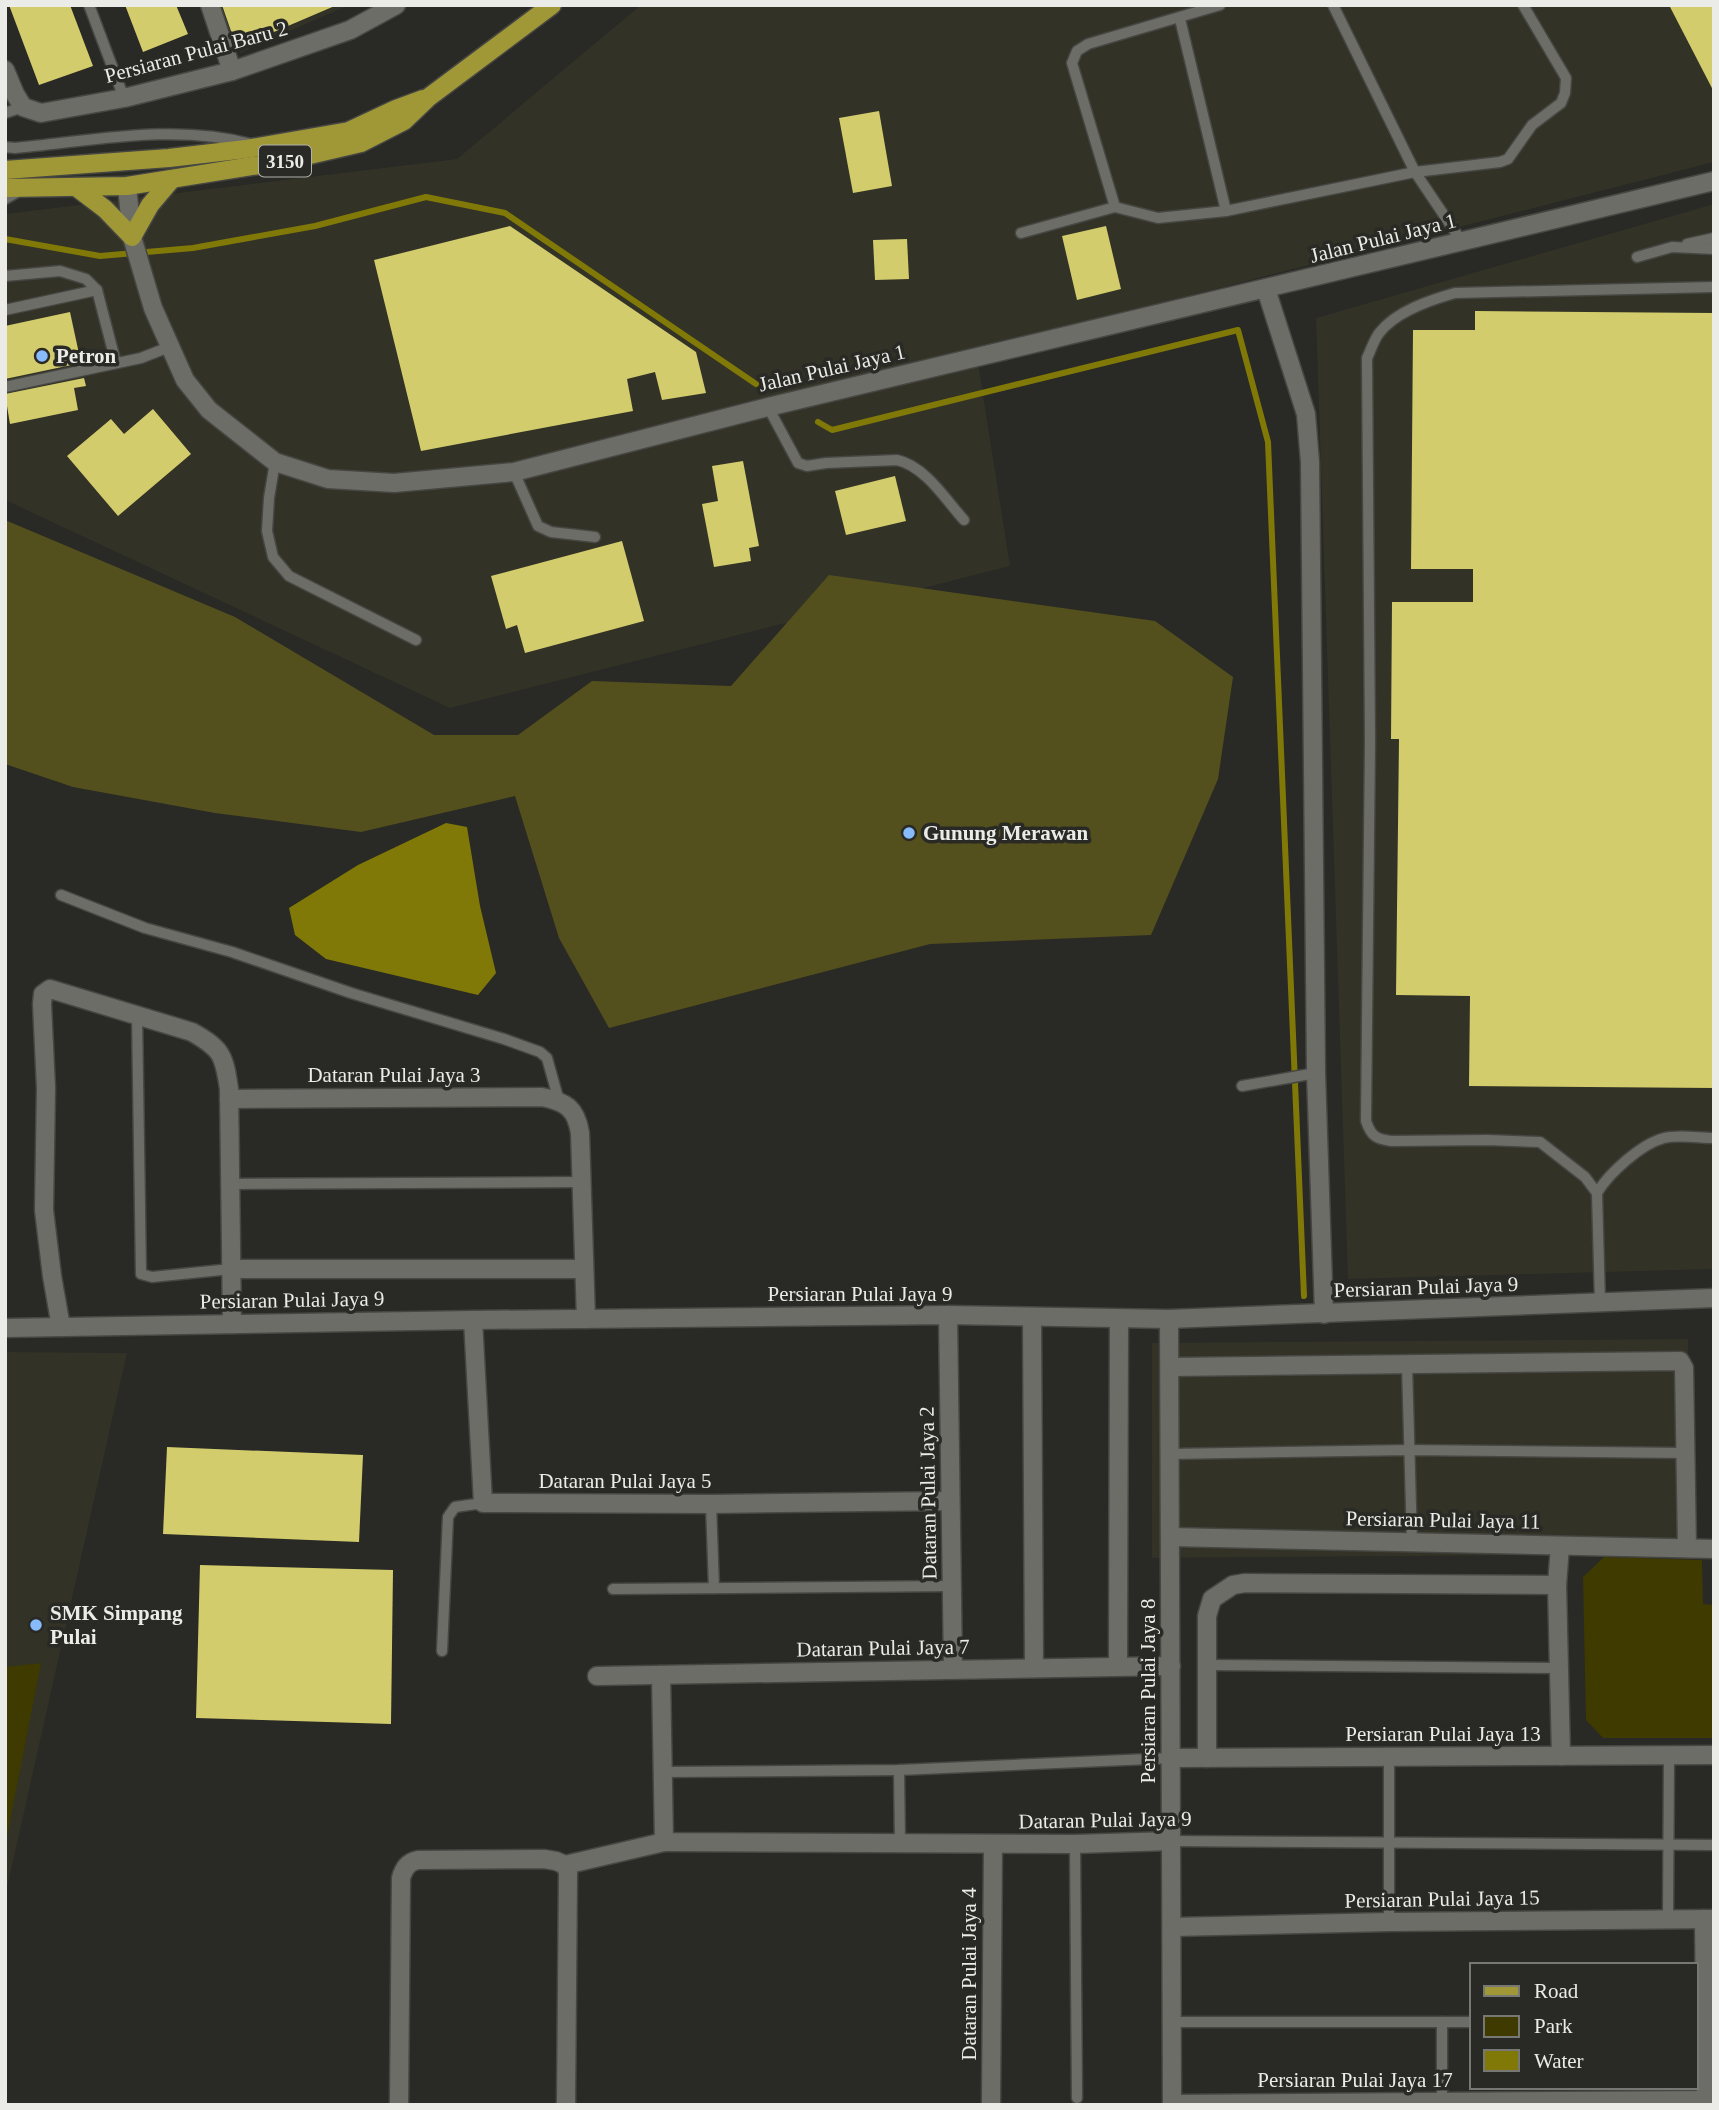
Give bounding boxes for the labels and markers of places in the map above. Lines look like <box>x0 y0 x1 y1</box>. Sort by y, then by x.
place label: Petron <box>56 344 117 368</box>
marker: Petron <box>34 348 50 364</box>
place label: Gunung Merawan <box>923 821 1088 845</box>
marker: Gunung Merawan <box>901 825 917 841</box>
place label: SMK Simpang Pulai <box>50 1601 183 1649</box>
marker: SMK Simpang Pulai <box>28 1617 44 1633</box>

